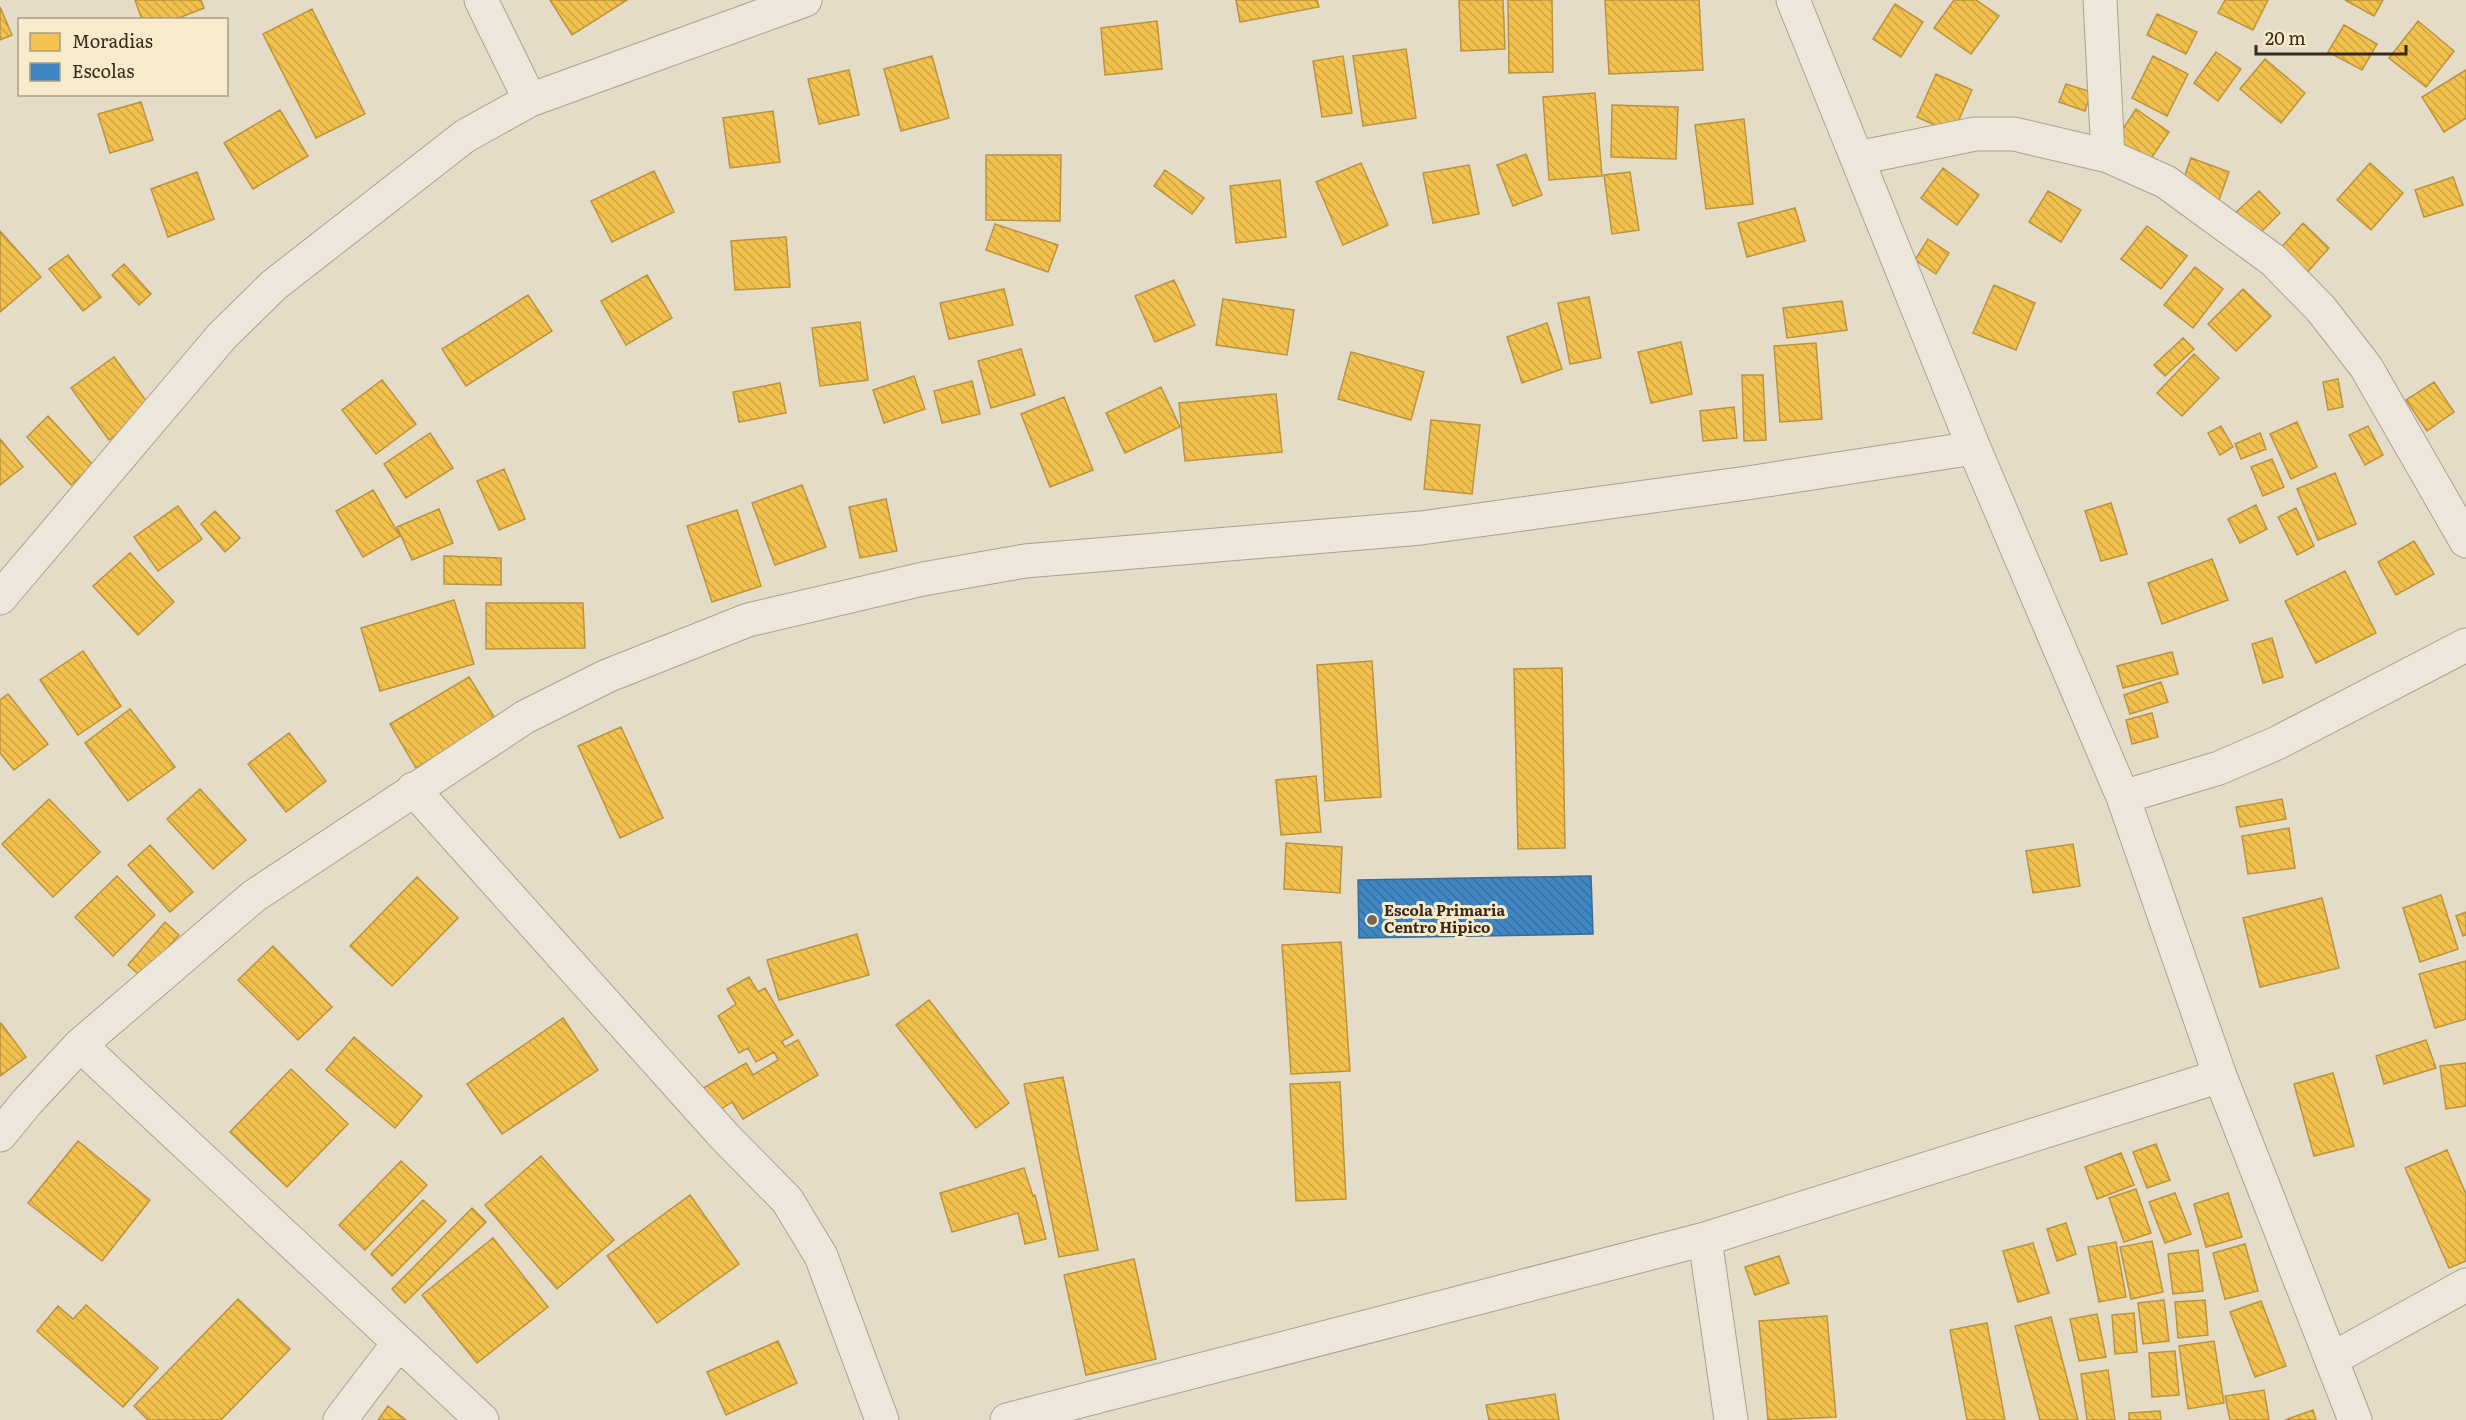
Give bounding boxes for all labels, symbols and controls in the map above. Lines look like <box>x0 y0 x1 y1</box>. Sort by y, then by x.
legend <box>18 18 228 96</box>
scale bar <box>2256 18 2406 56</box>
text: 20 m <box>2265 24 2306 51</box>
text: Moradias <box>72 27 153 54</box>
text: Escolas <box>72 57 134 84</box>
place label: Escola Primaria Centro Hipico <box>1384 898 1505 938</box>
marker: Escola Primaria Centro Hipico <box>1365 913 1379 927</box>

